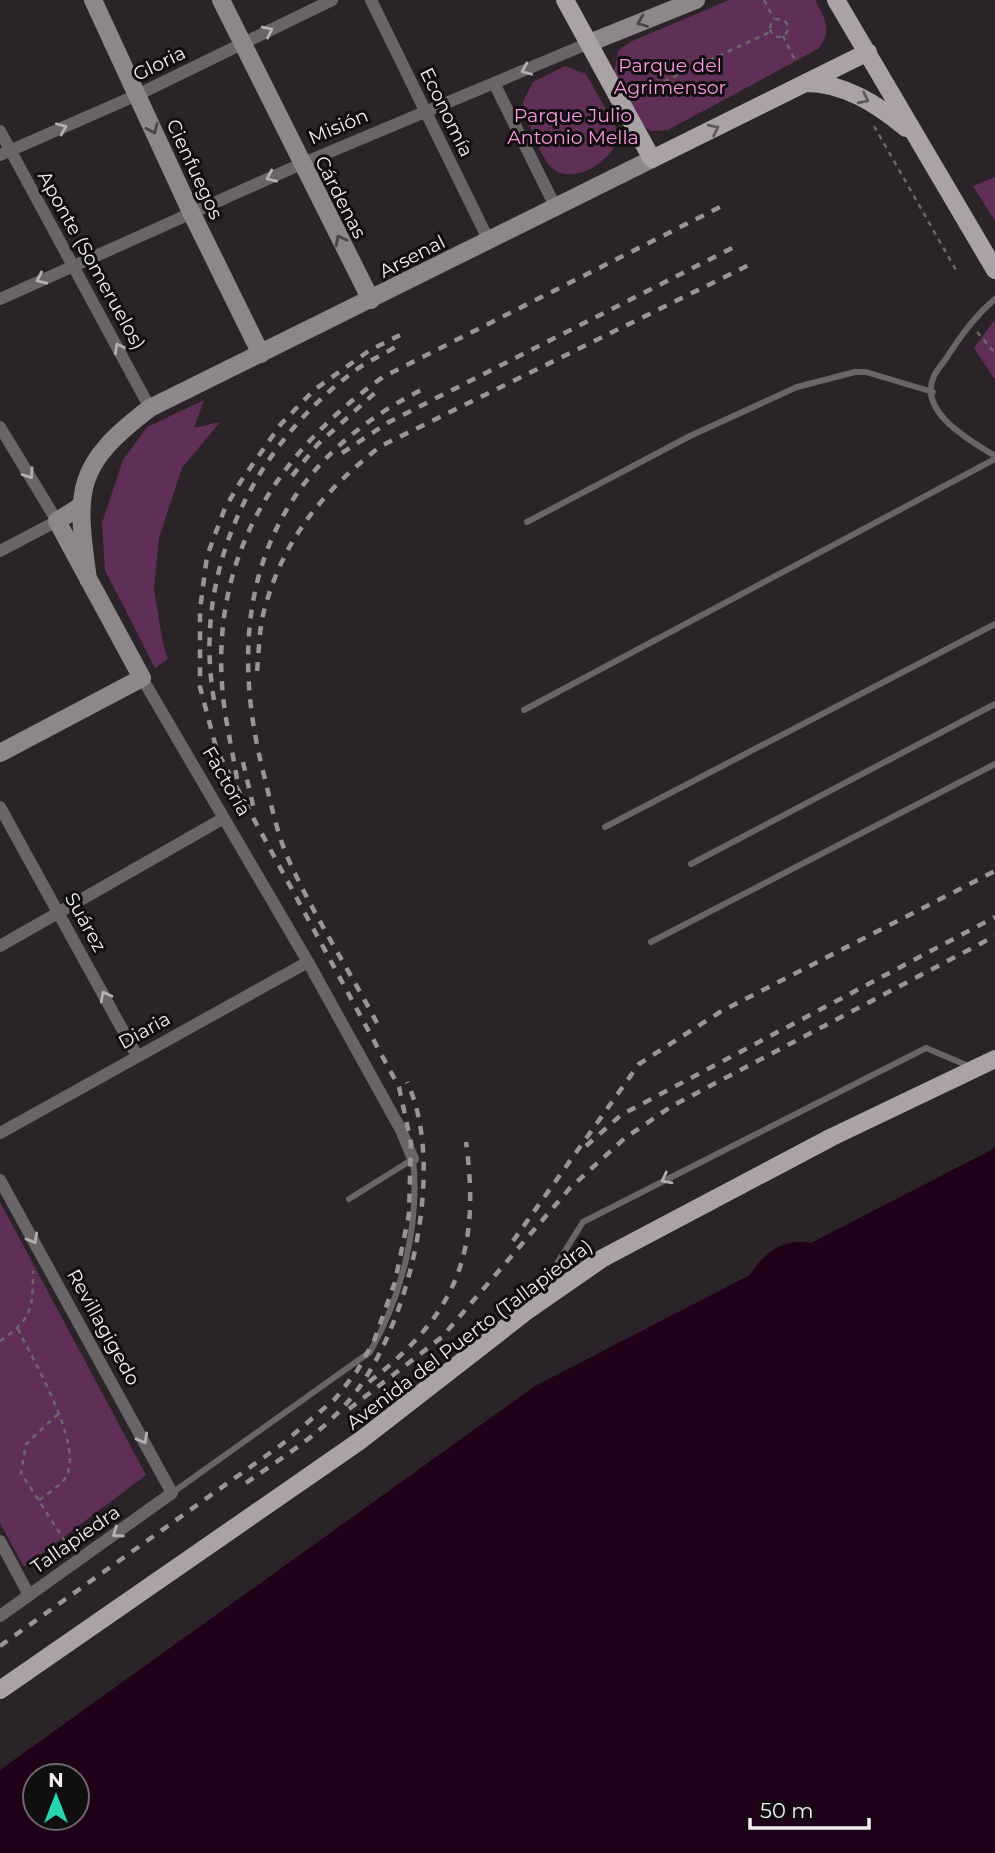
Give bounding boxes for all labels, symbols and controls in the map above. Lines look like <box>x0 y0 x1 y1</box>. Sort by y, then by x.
one-way arrow <box>637 13 649 27</box>
one-way arrow <box>261 26 273 40</box>
street label: Gloria <box>129 41 189 86</box>
park label: Parque del Agrimensor <box>614 54 726 99</box>
one-way arrow <box>520 62 533 76</box>
street label: Economía <box>415 64 478 161</box>
one-way arrow <box>857 91 869 105</box>
street label: Misión <box>305 104 371 149</box>
park label: Parque Julio Antonio Mella <box>507 104 639 149</box>
street label: Cienfuegos <box>161 116 228 223</box>
one-way arrow <box>56 122 68 136</box>
one-way arrow <box>145 122 159 134</box>
one-way arrow <box>707 123 719 137</box>
street label: Cárdenas <box>310 152 371 242</box>
street label: Aponte (Someruelos) <box>33 167 150 354</box>
one-way arrow <box>266 169 278 183</box>
street label: Arsenal <box>375 230 449 283</box>
one-way arrow <box>334 235 348 247</box>
one-way arrow <box>35 271 48 285</box>
one-way arrow <box>113 343 127 355</box>
one-way arrow <box>21 466 33 479</box>
street label: Factoría <box>197 742 256 820</box>
street label: Suárez <box>60 889 111 956</box>
one-way arrow <box>99 991 113 1003</box>
street label: Diaria <box>114 1007 174 1054</box>
one-way arrow <box>661 1171 673 1185</box>
one-way arrow <box>25 1232 38 1244</box>
street label: Avenida del Puerto (Tallapiedra) <box>342 1234 597 1434</box>
street label: Revillagigedo <box>62 1265 145 1389</box>
one-way arrow <box>135 1431 148 1444</box>
street label: Tallapiedra <box>26 1500 124 1578</box>
one-way arrow <box>112 1525 125 1537</box>
north arrow <box>21 1762 91 1832</box>
text: N <box>48 1769 64 1792</box>
scale bar <box>750 1786 869 1830</box>
text: 50 m <box>760 1798 814 1823</box>

